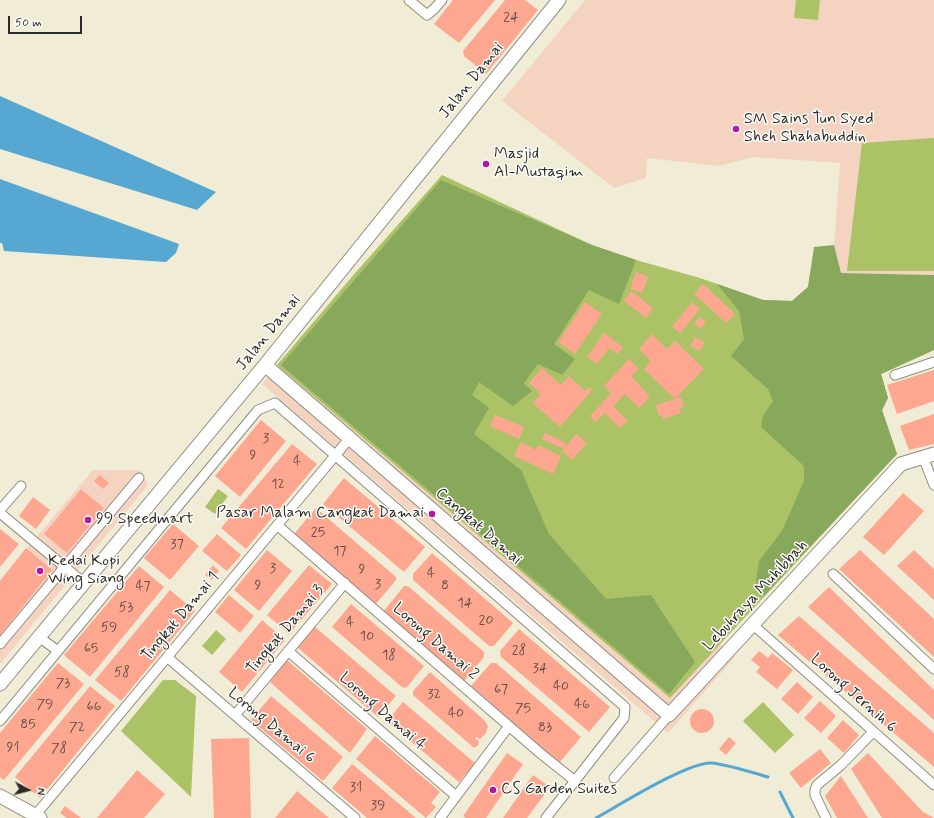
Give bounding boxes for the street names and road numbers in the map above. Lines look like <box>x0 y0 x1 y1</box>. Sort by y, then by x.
street label: Jalan Damai <box>436 39 508 123</box>
street label: Jalan Damai <box>233 291 305 375</box>
street label: Cangkat Damai <box>431 484 525 570</box>
street label: Lebuhraya Muhibbah <box>700 536 812 656</box>
street label: Tingkat Damai 1 <box>138 568 224 666</box>
street label: Tingkat Damai 3 <box>243 581 329 679</box>
street label: Lorong Damai 2 <box>388 599 482 685</box>
street label: Lorong Jernih 6 <box>806 650 900 738</box>
street label: Lorong Damai 4 <box>335 669 429 755</box>
street label: Lorong Damai 6 <box>224 684 318 768</box>

